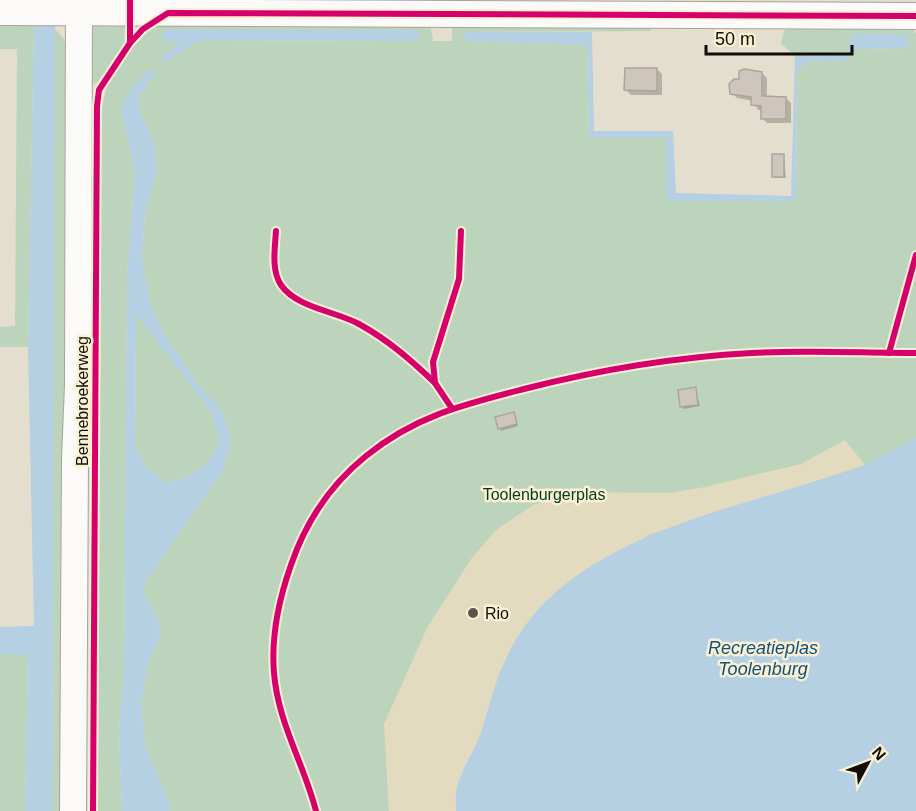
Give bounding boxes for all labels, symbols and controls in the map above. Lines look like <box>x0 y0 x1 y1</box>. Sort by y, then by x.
scale bar <box>706 18 852 56</box>
text: 50 m <box>715 29 755 49</box>
street label: Bennebroekerweg <box>74 336 91 466</box>
park label: Toolenburgerplas <box>483 486 605 503</box>
place label: Rio <box>485 605 509 622</box>
marker: Rio <box>466 606 480 620</box>
water label: Recreatieplas Toolenburg <box>708 638 818 679</box>
north arrow <box>838 733 898 793</box>
text: N <box>869 744 889 763</box>

